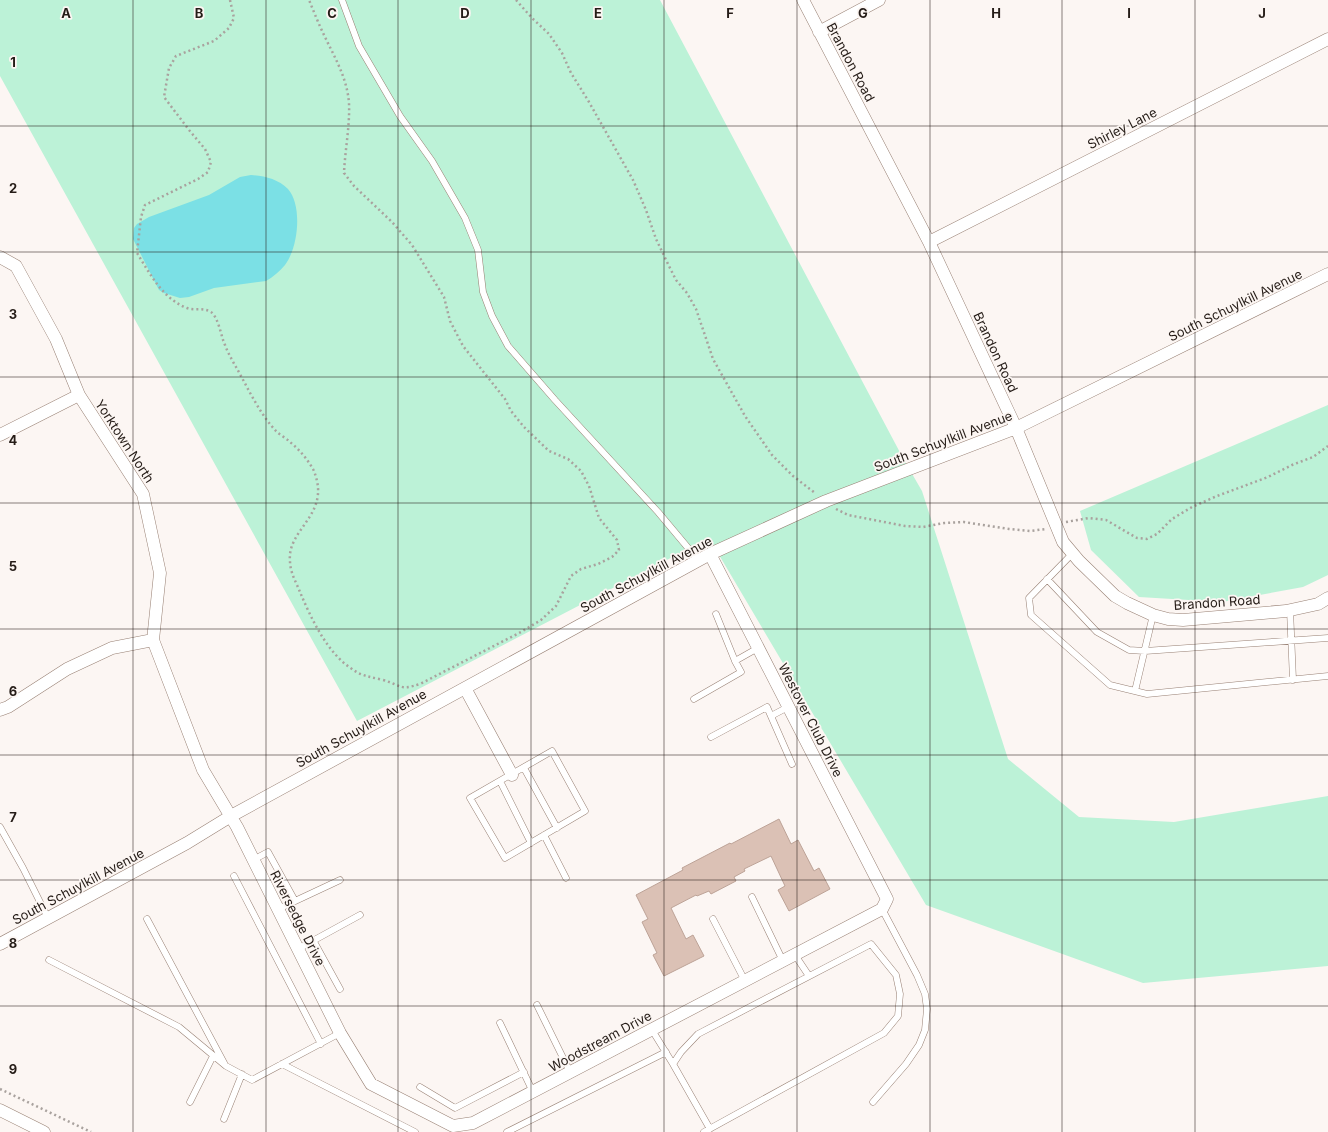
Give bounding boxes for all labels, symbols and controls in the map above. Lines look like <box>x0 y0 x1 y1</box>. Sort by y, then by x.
text: A <box>61 5 71 21</box>
text: B <box>195 5 204 21</box>
text: C <box>327 5 337 21</box>
text: D <box>460 5 470 21</box>
text: E <box>594 5 602 21</box>
text: F <box>726 5 734 21</box>
text: G <box>858 5 868 21</box>
text: H <box>991 5 1001 21</box>
text: I <box>1127 5 1131 21</box>
text: J <box>1258 5 1266 21</box>
street label: Brandon Road <box>824 20 878 104</box>
text: 1 <box>10 54 16 70</box>
street label: Shirley Lane <box>1085 104 1159 152</box>
text: 2 <box>9 180 17 196</box>
street label: South Schuylkill Avenue <box>1165 266 1305 344</box>
text: 3 <box>9 306 17 322</box>
street label: Brandon Road <box>970 309 1022 395</box>
street label: Yorktown North <box>92 396 158 486</box>
street label: South Schuylkill Avenue <box>872 407 1014 475</box>
text: 4 <box>9 432 18 448</box>
street label: South Schuylkill Avenue <box>577 532 715 616</box>
text: 5 <box>9 558 17 574</box>
street label: Brandon Road <box>1173 591 1261 613</box>
street label: Westover Club Drive <box>775 660 847 780</box>
text: 6 <box>9 683 17 699</box>
street label: South Schuylkill Avenue <box>293 685 429 771</box>
text: 7 <box>9 809 17 825</box>
street label: South Schuylkill Avenue <box>9 844 147 928</box>
street label: Riversedge Drive <box>267 868 329 968</box>
text: 8 <box>9 935 17 951</box>
street label: Woodstream Drive <box>546 1007 654 1075</box>
text: 9 <box>9 1061 17 1077</box>

